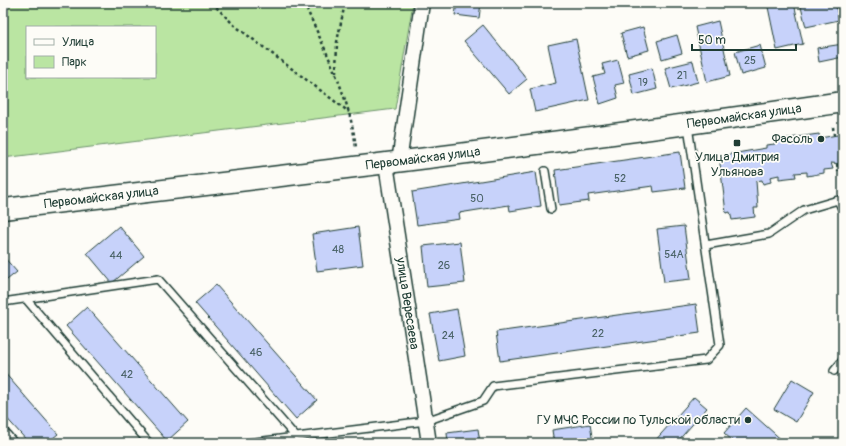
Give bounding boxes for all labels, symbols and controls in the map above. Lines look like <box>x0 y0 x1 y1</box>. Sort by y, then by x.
legend <box>26 26 156 78</box>
scale bar <box>692 26 796 52</box>
text: 50 m <box>698 33 726 48</box>
text: Улица <box>62 35 94 50</box>
house number: 25 <box>744 54 756 67</box>
text: Парк <box>62 55 87 70</box>
house number: 21 <box>677 69 687 82</box>
house number: 19 <box>638 76 648 89</box>
street label: Первомайская улица <box>686 100 802 132</box>
place label: Фасоль <box>772 131 813 147</box>
marker: Фасоль <box>816 134 826 144</box>
marker: Улица Дмитрия Ульянова <box>732 138 742 148</box>
street label: Первомайская улица <box>365 143 481 174</box>
place label: Улица Дмитрия Ульянова <box>695 149 779 180</box>
house number: 52 <box>614 172 626 185</box>
street label: Первомайская улица <box>43 183 160 212</box>
house number: 50 <box>470 192 484 205</box>
house number: 48 <box>332 243 344 256</box>
house number: 54А <box>664 248 684 261</box>
house number: 44 <box>110 249 123 262</box>
street label: улица Вересаева <box>392 255 422 351</box>
house number: 26 <box>438 259 450 272</box>
house number: 22 <box>592 327 604 340</box>
house number: 24 <box>442 329 455 342</box>
house number: 46 <box>250 346 262 359</box>
house number: 42 <box>121 368 133 381</box>
place label: ГУ МЧС России по Тульской области <box>537 412 740 428</box>
marker: ГУ МЧС России по Тульской области <box>743 415 753 425</box>

